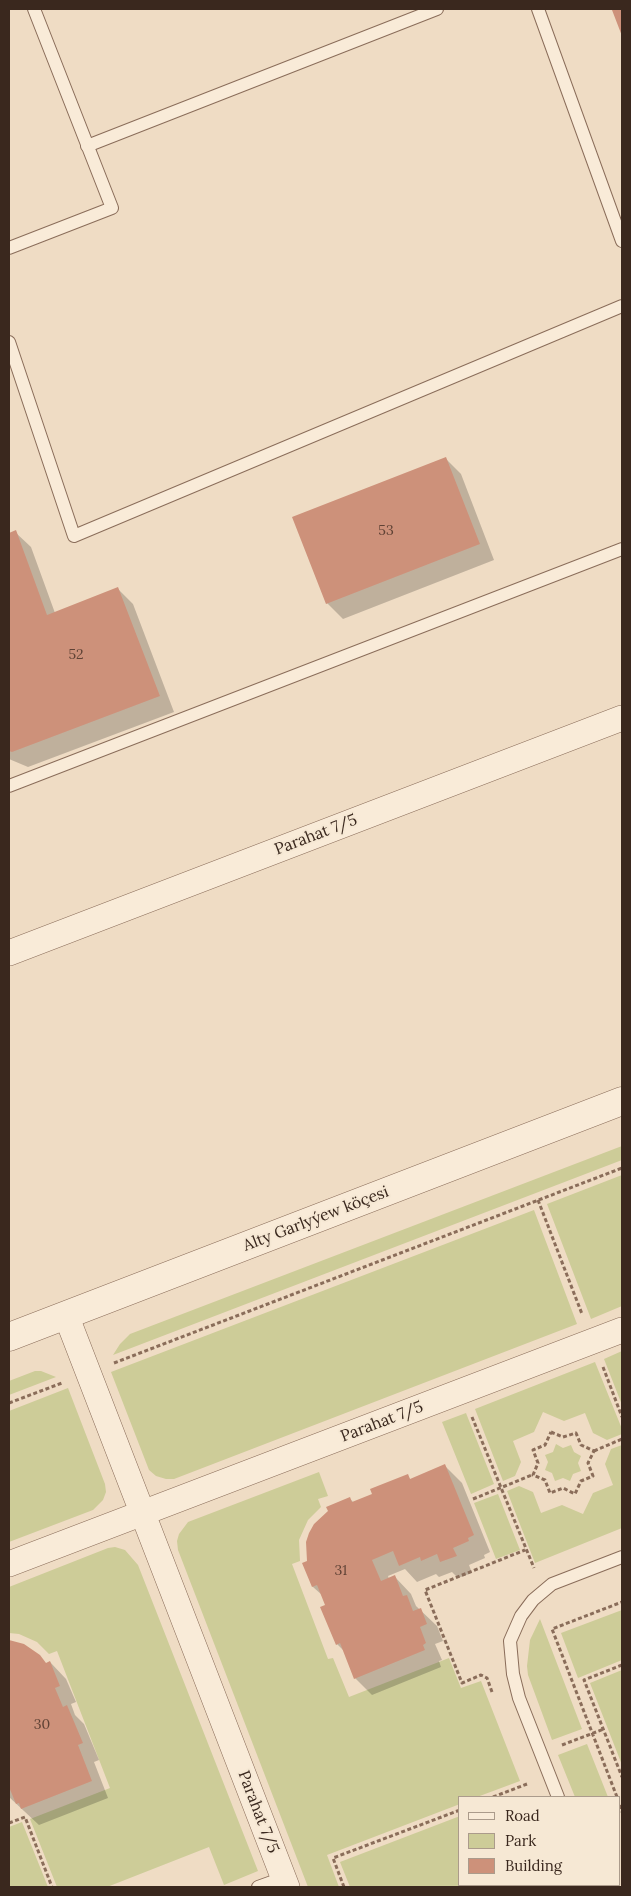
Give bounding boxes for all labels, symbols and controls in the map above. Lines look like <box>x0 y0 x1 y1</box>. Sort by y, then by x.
house number: 53 <box>378 523 394 539</box>
house number: 52 <box>68 647 84 663</box>
street label: Parahat 7/5 <box>272 810 360 860</box>
street label: Alty Garlyýew köçesi <box>241 1182 391 1256</box>
street label: Parahat 7/5 <box>338 1397 426 1447</box>
house number: 31 <box>335 1563 347 1579</box>
house number: 30 <box>34 1717 50 1733</box>
street label: Parahat 7/5 <box>233 1768 283 1856</box>
legend <box>458 1796 621 1886</box>
text: Road <box>505 1806 540 1825</box>
text: Park <box>505 1831 536 1850</box>
text: Building <box>505 1856 562 1875</box>

